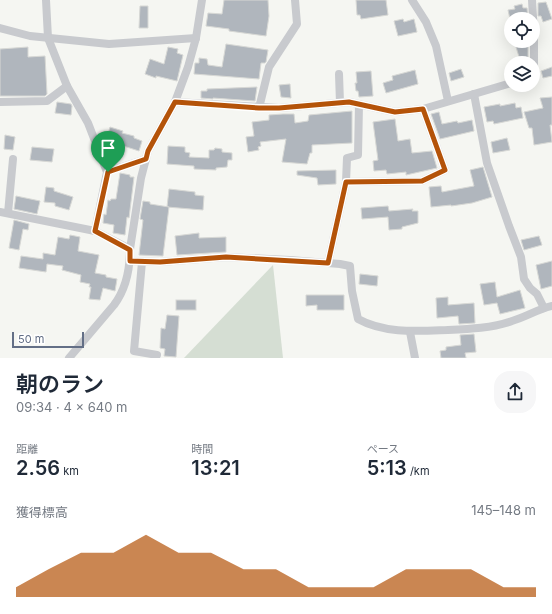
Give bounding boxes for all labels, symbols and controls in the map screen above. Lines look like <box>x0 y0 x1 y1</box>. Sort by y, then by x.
map controls <box>504 12 540 92</box>
button: locate <box>504 12 540 48</box>
button: layers <box>504 56 540 92</box>
pin <box>91 131 125 172</box>
icon: arrive <box>97 137 119 159</box>
scale bar <box>12 330 84 349</box>
text: 50 m <box>18 332 44 346</box>
text: 朝のラン <box>16 371 104 397</box>
button: share <box>494 371 536 413</box>
text: 09:34 · 4 × 640 m <box>16 399 128 415</box>
text: 距離 <box>16 442 38 456</box>
text: 時間 <box>191 442 213 456</box>
text: ペース <box>367 442 399 456</box>
text: 2.56 <box>16 456 60 480</box>
text: 13:21 <box>191 456 240 480</box>
text: 5:13 <box>367 456 407 480</box>
text: km <box>60 464 79 478</box>
text: /km <box>407 464 430 478</box>
text: 145–148 m <box>471 502 536 518</box>
text: 獲得標高 <box>16 504 68 520</box>

